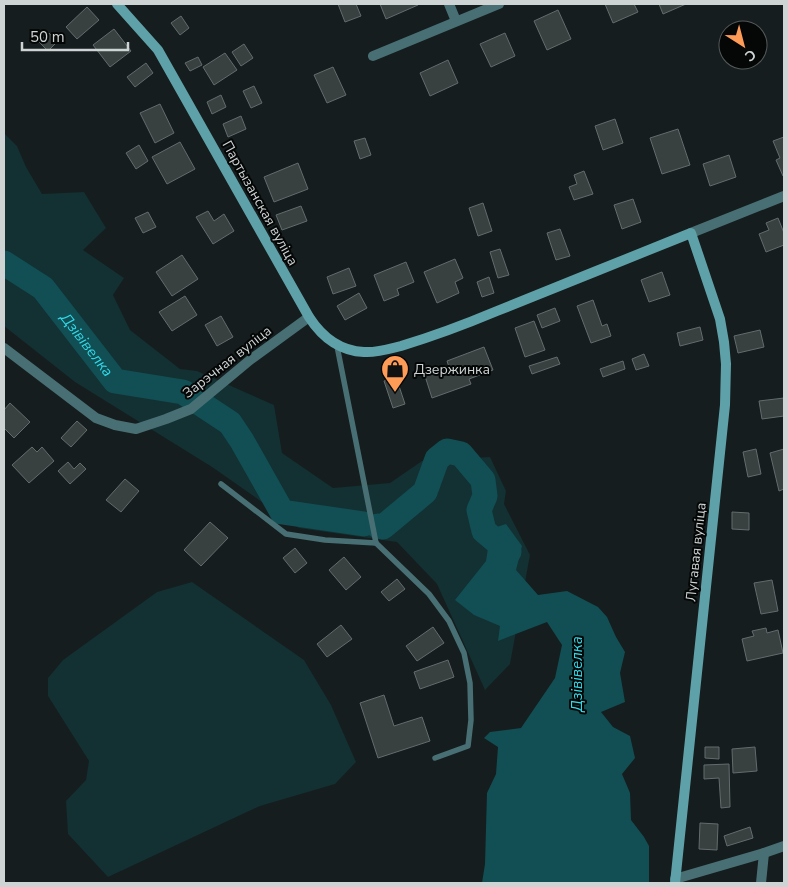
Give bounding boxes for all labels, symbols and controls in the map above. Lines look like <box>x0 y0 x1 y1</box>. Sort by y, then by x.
scale bar <box>22 20 129 52</box>
north arrow <box>718 20 768 70</box>
text: 50 m <box>30 27 65 47</box>
text: С <box>741 45 760 66</box>
street label: Партызанская вуліца <box>218 137 302 269</box>
water label: Дзівівелка <box>55 308 118 381</box>
street label: Зарэчная вуліца <box>179 321 275 403</box>
shop icon: Дзержинка <box>380 354 410 393</box>
place label: Дзержинка <box>414 360 490 379</box>
street label: Лугавая вуліца <box>681 501 711 603</box>
water label: Дзівівелка <box>567 636 587 713</box>

